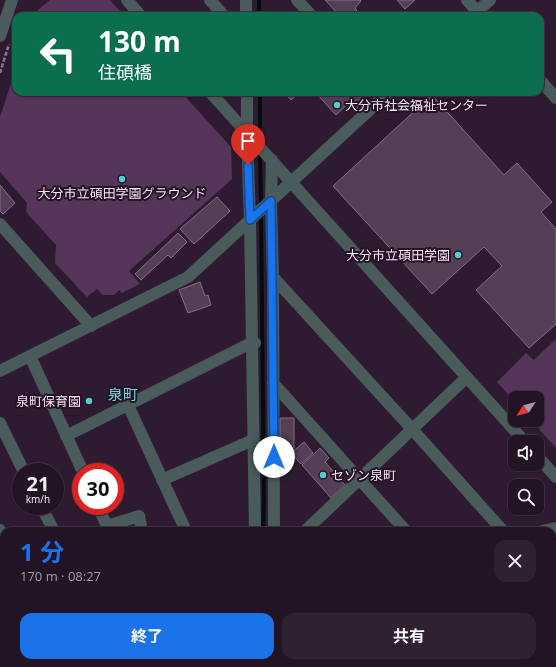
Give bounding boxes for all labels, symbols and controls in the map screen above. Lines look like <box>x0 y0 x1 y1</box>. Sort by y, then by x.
text: 130 m <box>98 22 181 60</box>
icon: left <box>32 28 84 80</box>
text: 住碩橋 <box>98 60 152 84</box>
place label: 大分市社会福祉センター <box>345 96 488 114</box>
marker: 大分市社会福祉センター <box>332 100 342 110</box>
pin <box>231 124 265 165</box>
icon: arrive <box>237 130 259 152</box>
marker: 大分市立碩田学園グラウンド <box>117 174 127 184</box>
place label: 大分市立碩田学園グラウンド <box>37 184 207 202</box>
place label: 大分市立碩田学園 <box>346 246 450 264</box>
marker: 大分市立碩田学園 <box>453 250 463 260</box>
district label: 泉町 <box>108 384 138 404</box>
north arrow <box>508 391 544 427</box>
map controls <box>508 391 544 515</box>
place label: 泉町保育園 <box>16 392 81 410</box>
marker: 泉町保育園 <box>84 396 94 406</box>
button: sound <box>508 435 544 471</box>
position arrow <box>253 436 295 478</box>
speed limit sign: 30 <box>72 463 124 515</box>
place label: セゾン泉町 <box>331 466 396 484</box>
text: 21 <box>27 470 49 497</box>
marker: セゾン泉町 <box>318 470 328 480</box>
button: search <box>508 479 544 515</box>
text: km/h <box>26 492 50 506</box>
text: 1 分 <box>20 535 64 568</box>
button: close <box>494 540 536 582</box>
text: 170 m · 08:27 <box>20 567 101 585</box>
button: 終了 <box>20 613 274 659</box>
button: 共有 <box>282 613 536 659</box>

